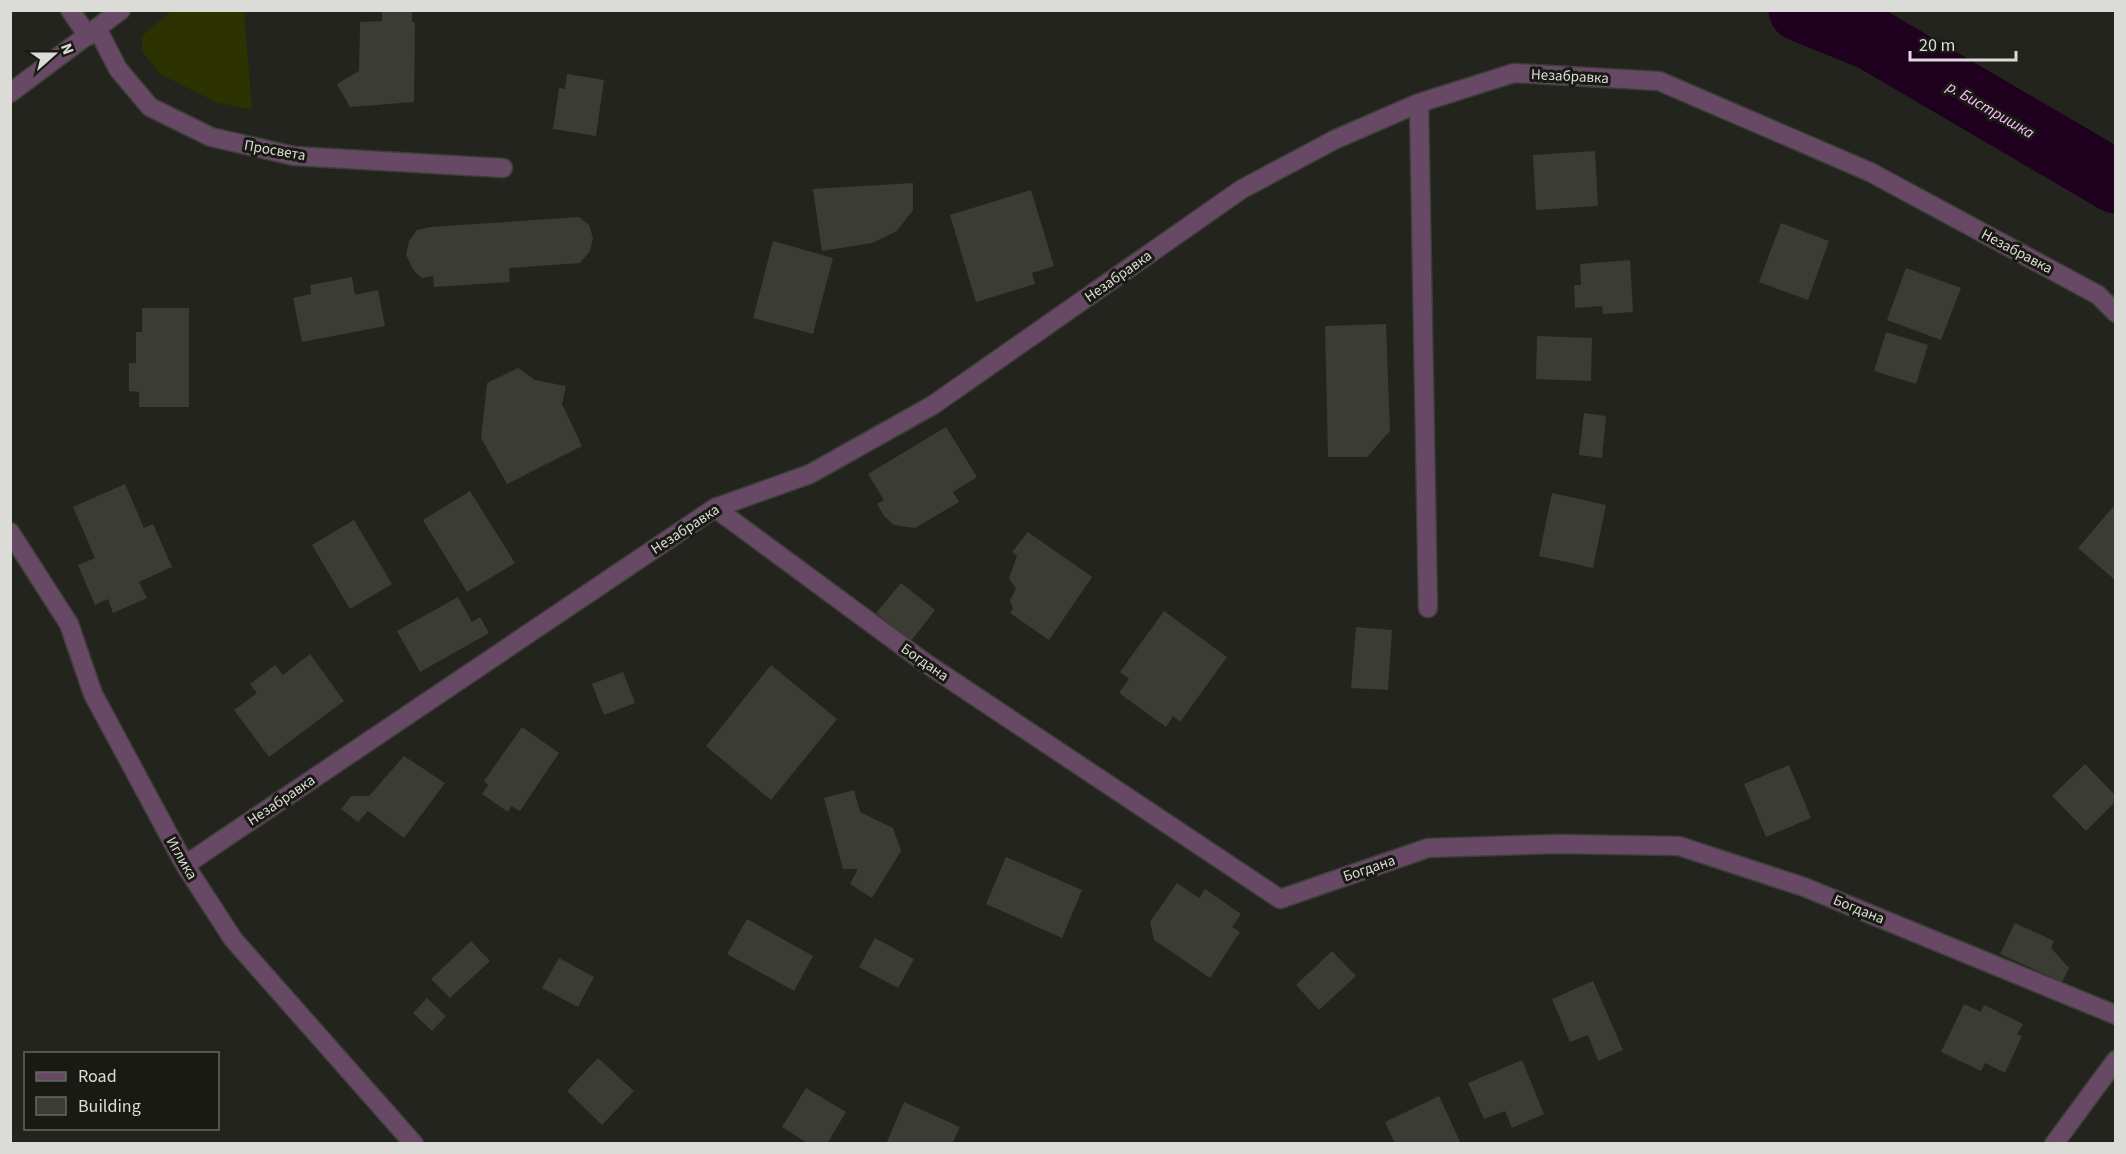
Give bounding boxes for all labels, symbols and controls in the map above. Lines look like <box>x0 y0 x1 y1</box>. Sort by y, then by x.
north arrow <box>24 24 84 84</box>
scale bar <box>1910 24 2016 62</box>
text: 20 m <box>1919 33 1955 58</box>
text: N <box>55 40 79 58</box>
street label: Незабравка <box>1531 64 1609 89</box>
water label: р. Бистришка <box>1942 75 2039 144</box>
street label: Просвета <box>243 135 307 166</box>
street label: Незабравка <box>1977 224 2056 279</box>
street label: Незабравка <box>1080 245 1156 307</box>
street label: Незабравка <box>647 499 724 559</box>
street label: Богдана <box>897 638 953 686</box>
street label: Незабравка <box>243 770 319 831</box>
street label: Иглика <box>161 833 202 884</box>
street label: Богдана <box>1340 850 1398 887</box>
street label: Богдана <box>1830 890 1888 929</box>
legend <box>24 1052 219 1130</box>
text: Road <box>78 1064 117 1089</box>
text: Building <box>78 1094 141 1119</box>

